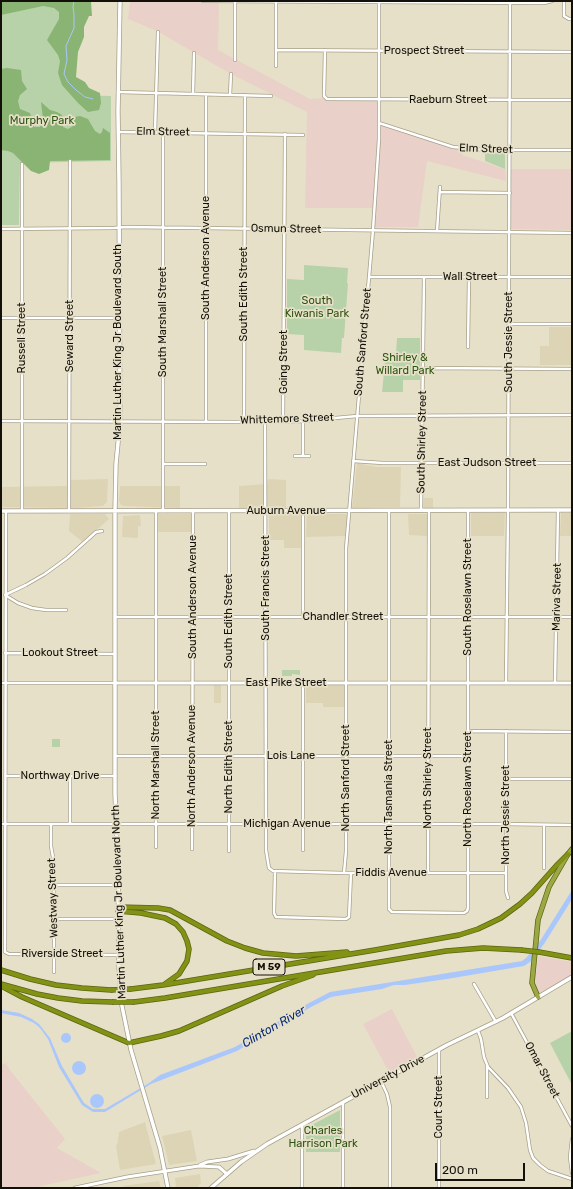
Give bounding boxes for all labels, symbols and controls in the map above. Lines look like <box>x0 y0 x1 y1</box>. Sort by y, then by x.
street label: Prospect Street <box>384 44 464 58</box>
street label: Raeburn Street <box>409 93 487 107</box>
park label: Murphy Park <box>10 114 74 128</box>
street label: Elm Street <box>136 125 190 139</box>
street label: Elm Street <box>459 141 513 157</box>
street label: South Anderson Avenue <box>199 196 213 320</box>
street label: Osmun Street <box>251 222 321 236</box>
street label: Martin Luther King Jr Boulevard South <box>111 244 125 440</box>
street label: South Edith Street <box>237 247 251 341</box>
street label: South Marshall Street <box>156 267 170 377</box>
street label: Wall Street <box>443 270 497 284</box>
street label: South Sanford Street <box>352 287 374 397</box>
street label: South Jessie Street <box>502 291 516 393</box>
park label: South Kiwanis Park <box>285 294 349 320</box>
street label: Seward Street <box>63 300 77 372</box>
street label: Russell Street <box>15 302 29 374</box>
street label: Going Street <box>277 330 291 394</box>
park label: Shirley & Willard Park <box>375 351 435 377</box>
street label: South Shirley Street <box>415 390 429 494</box>
street label: Whittemore Street <box>240 411 334 427</box>
street label: East Judson Street <box>438 456 536 470</box>
street label: Auburn Avenue <box>246 504 326 518</box>
street label: South Anderson Avenue <box>186 535 200 659</box>
street label: South Francis Street <box>259 535 273 641</box>
street label: South Roselawn Street <box>461 538 475 656</box>
street label: Mariva Street <box>550 563 564 631</box>
street label: South Edith Street <box>222 574 236 668</box>
street label: Chandler Street <box>303 610 383 624</box>
street label: Lookout Street <box>22 646 98 660</box>
street label: East Pike Street <box>245 676 327 690</box>
street label: North Anderson Avenue <box>185 705 199 827</box>
street label: North Marshall Street <box>149 710 163 820</box>
street label: North Edith Street <box>222 720 236 814</box>
street label: North Sanford Street <box>339 725 353 831</box>
street label: North Shirley Street <box>421 727 435 829</box>
street label: North Roselawn Street <box>461 731 475 847</box>
street label: North Tasmania Street <box>382 740 396 854</box>
street label: Lois Lane <box>267 749 315 763</box>
street label: North Jessie Street <box>499 765 513 865</box>
street label: Northway Drive <box>21 769 99 783</box>
street label: Martin Luther King Jr Boulevard North <box>109 805 129 999</box>
street label: Michigan Avenue <box>243 817 331 831</box>
street label: Westway Street <box>45 858 61 938</box>
street label: Fiddis Avenue <box>355 866 427 880</box>
street label: Riverside Street <box>21 947 103 961</box>
road number: M 59 <box>253 959 285 975</box>
water label: Clinton River <box>240 1003 308 1051</box>
street label: Omar Street <box>522 1040 562 1100</box>
street label: University Drive <box>349 1052 427 1102</box>
street label: Court Street <box>432 1075 446 1139</box>
park label: Charles Harrison Park <box>288 1124 358 1150</box>
scale bar <box>437 1155 527 1181</box>
text: 200 m <box>442 1163 478 1177</box>

